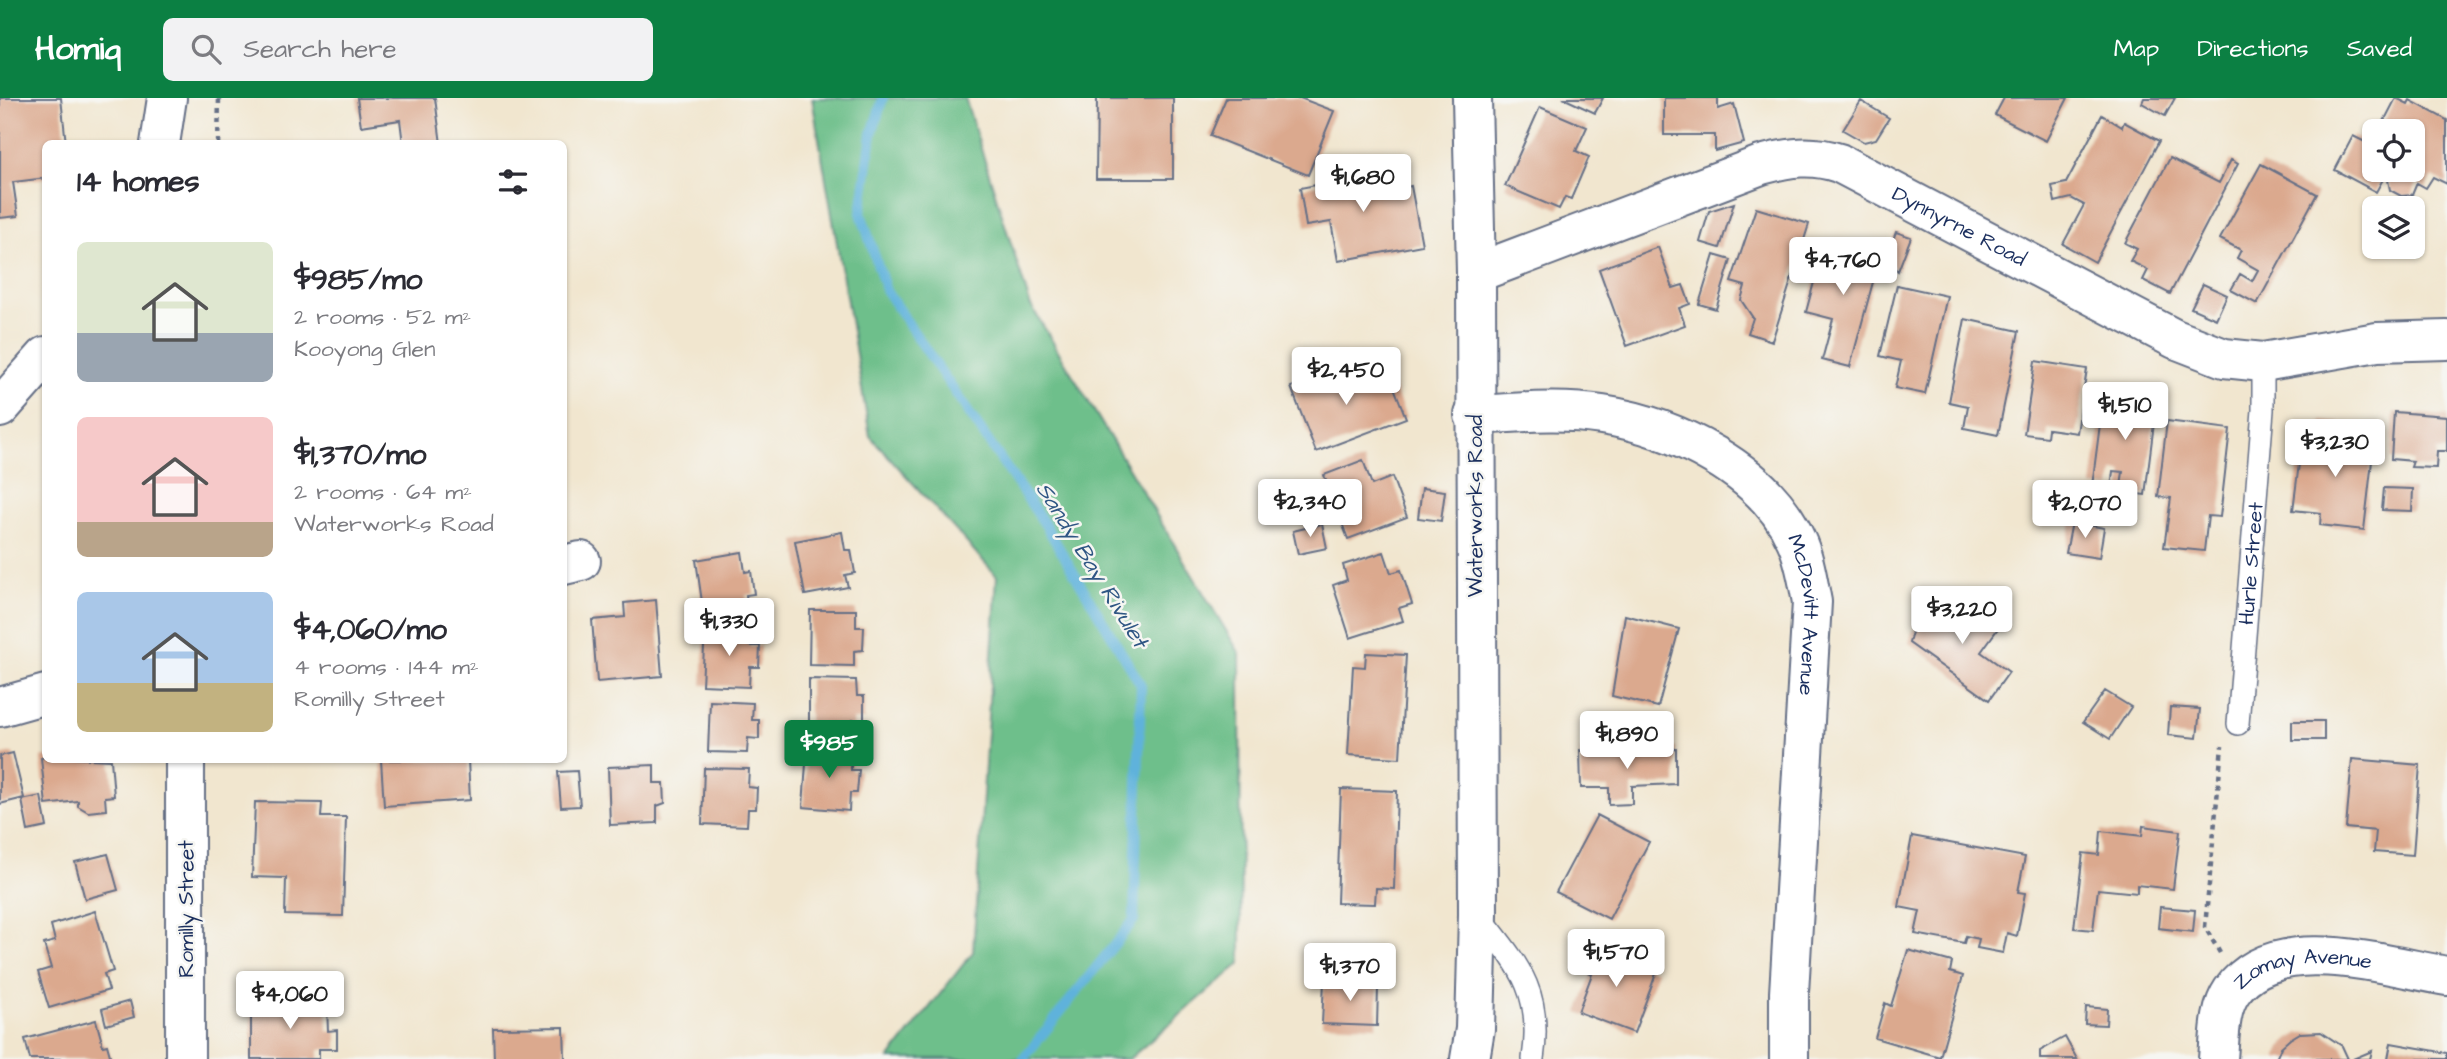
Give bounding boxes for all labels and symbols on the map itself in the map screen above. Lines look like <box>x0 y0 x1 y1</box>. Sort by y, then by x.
pin: $1,680 <box>1306 155 1420 214</box>
street label: Dynnyrne Road <box>1887 179 2032 273</box>
pin: $4,760 <box>1786 238 1900 297</box>
pin: $2,450 <box>1289 348 1403 407</box>
pin: $1,510 <box>2068 382 2182 442</box>
street label: Waterworks Road <box>1461 415 1490 597</box>
pin: $3,230 <box>2278 420 2392 479</box>
water label: Sandy Bay Rivulet <box>1027 476 1157 657</box>
pin: $2,340 <box>1253 480 1367 539</box>
pin: $2,070 <box>2028 480 2142 540</box>
street label: Hurle Street <box>2231 501 2270 626</box>
street label: McDevitt Avenue <box>1781 529 1826 696</box>
pin: $3,220 <box>1905 587 2019 646</box>
pin: $1,330 <box>672 598 786 658</box>
pin: $1,890 <box>1570 712 1684 771</box>
pin: $985 <box>788 720 870 780</box>
street label: Romilly Street <box>172 840 203 978</box>
pin: $1,570 <box>1559 930 1673 989</box>
street label: Zomay Avenue <box>2226 942 2374 996</box>
pin: $1,370 <box>1293 944 1407 1003</box>
pin: $4,060 <box>233 972 347 1031</box>

